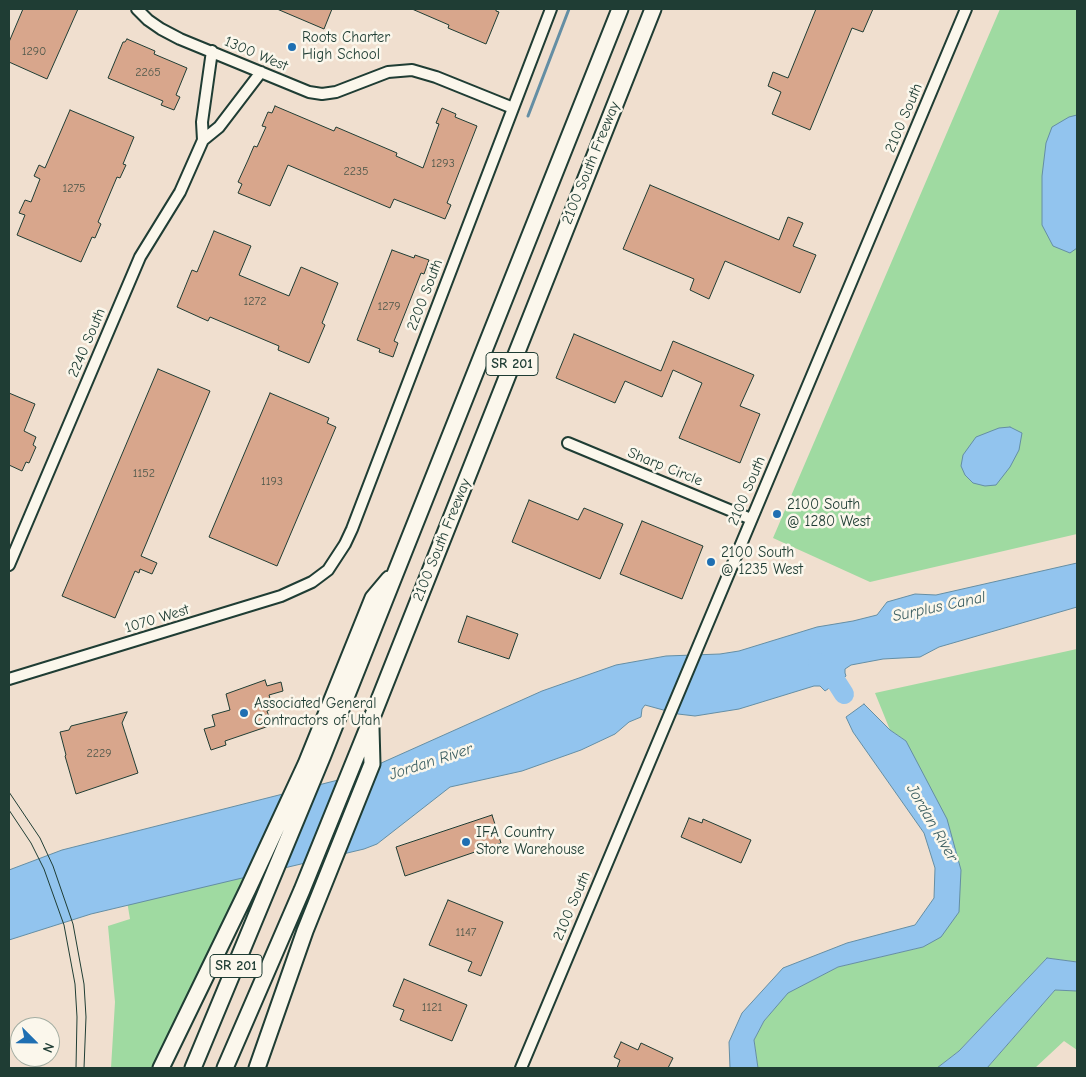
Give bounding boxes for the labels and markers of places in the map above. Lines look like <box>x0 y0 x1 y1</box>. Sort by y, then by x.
place label: Roots Charter High School <box>302 29 390 64</box>
marker: Roots Charter High School <box>286 41 298 53</box>
place label: 2100 South @ 1280 West <box>787 496 870 531</box>
marker: 2100 South @ 1280 West <box>771 508 783 520</box>
place label: 2100 South @ 1235 West <box>721 544 803 579</box>
marker: 2100 South @ 1235 West <box>705 556 717 568</box>
place label: Associated General Contractors of Utah <box>254 695 380 730</box>
marker: Associated General Contractors of Utah <box>238 707 250 719</box>
place label: IFA Country Store Warehouse <box>476 824 585 859</box>
marker: IFA Country Store Warehouse <box>460 836 472 848</box>

